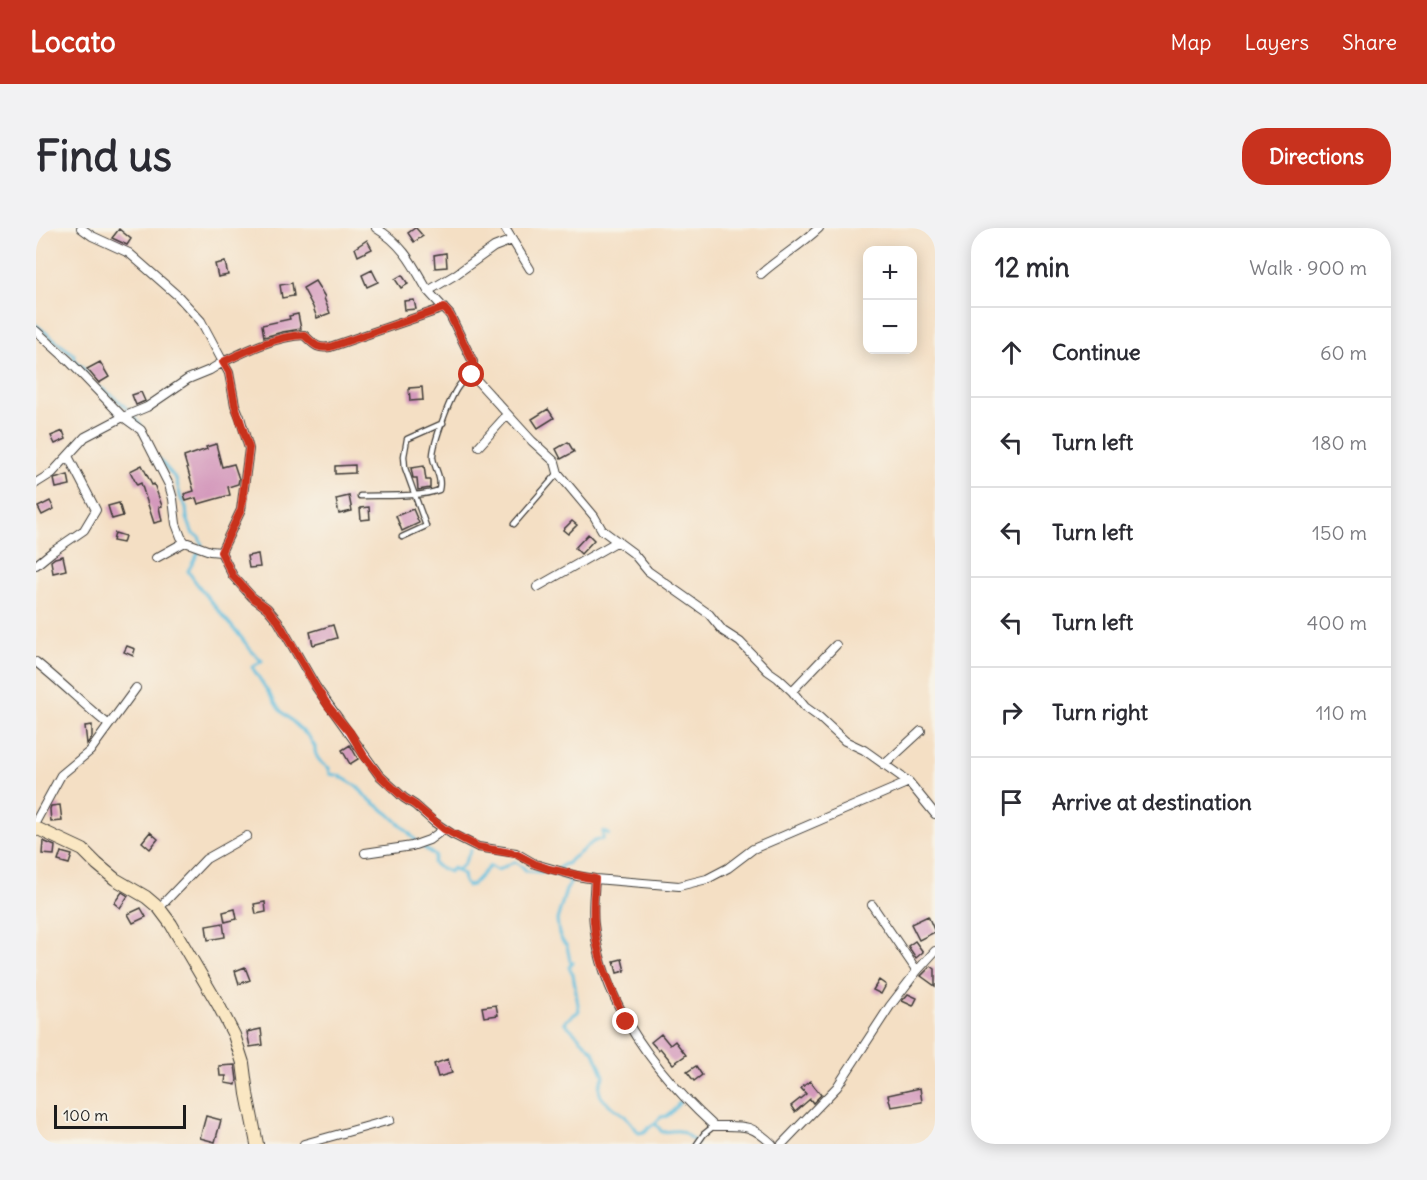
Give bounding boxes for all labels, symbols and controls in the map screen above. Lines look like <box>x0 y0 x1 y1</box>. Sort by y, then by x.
text: Locato <box>30 24 116 60</box>
text: Map <box>1171 29 1211 56</box>
text: Layers <box>1244 29 1309 56</box>
text: Share <box>1342 29 1397 56</box>
button: Directions <box>1242 128 1391 185</box>
text: Find us <box>36 130 172 182</box>
map controls <box>863 246 917 354</box>
button: + <box>863 246 917 300</box>
text: 12 min <box>995 251 1069 284</box>
text: Walk · 900 m <box>1249 255 1367 280</box>
button: − <box>863 300 917 354</box>
icon: ahead <box>995 336 1028 369</box>
text: Continue <box>1052 338 1141 366</box>
text: 60 m <box>1320 340 1367 365</box>
route start <box>458 361 484 387</box>
icon: left <box>995 426 1028 459</box>
text: Turn left <box>1052 428 1133 456</box>
text: 180 m <box>1312 430 1367 455</box>
icon: left <box>995 516 1028 549</box>
text: Turn left <box>1052 518 1133 546</box>
text: 150 m <box>1312 520 1367 545</box>
icon: left <box>995 606 1028 639</box>
text: Turn left <box>1052 608 1133 636</box>
text: 400 m <box>1307 610 1367 635</box>
icon: right <box>995 696 1028 729</box>
text: Turn right <box>1052 698 1148 726</box>
text: 110 m <box>1316 700 1367 725</box>
icon: arrive <box>995 786 1028 819</box>
text: Arrive at destination <box>1052 788 1252 816</box>
route end <box>612 1008 638 1034</box>
scale bar <box>54 1102 186 1130</box>
text: 100 m <box>63 1105 108 1125</box>

